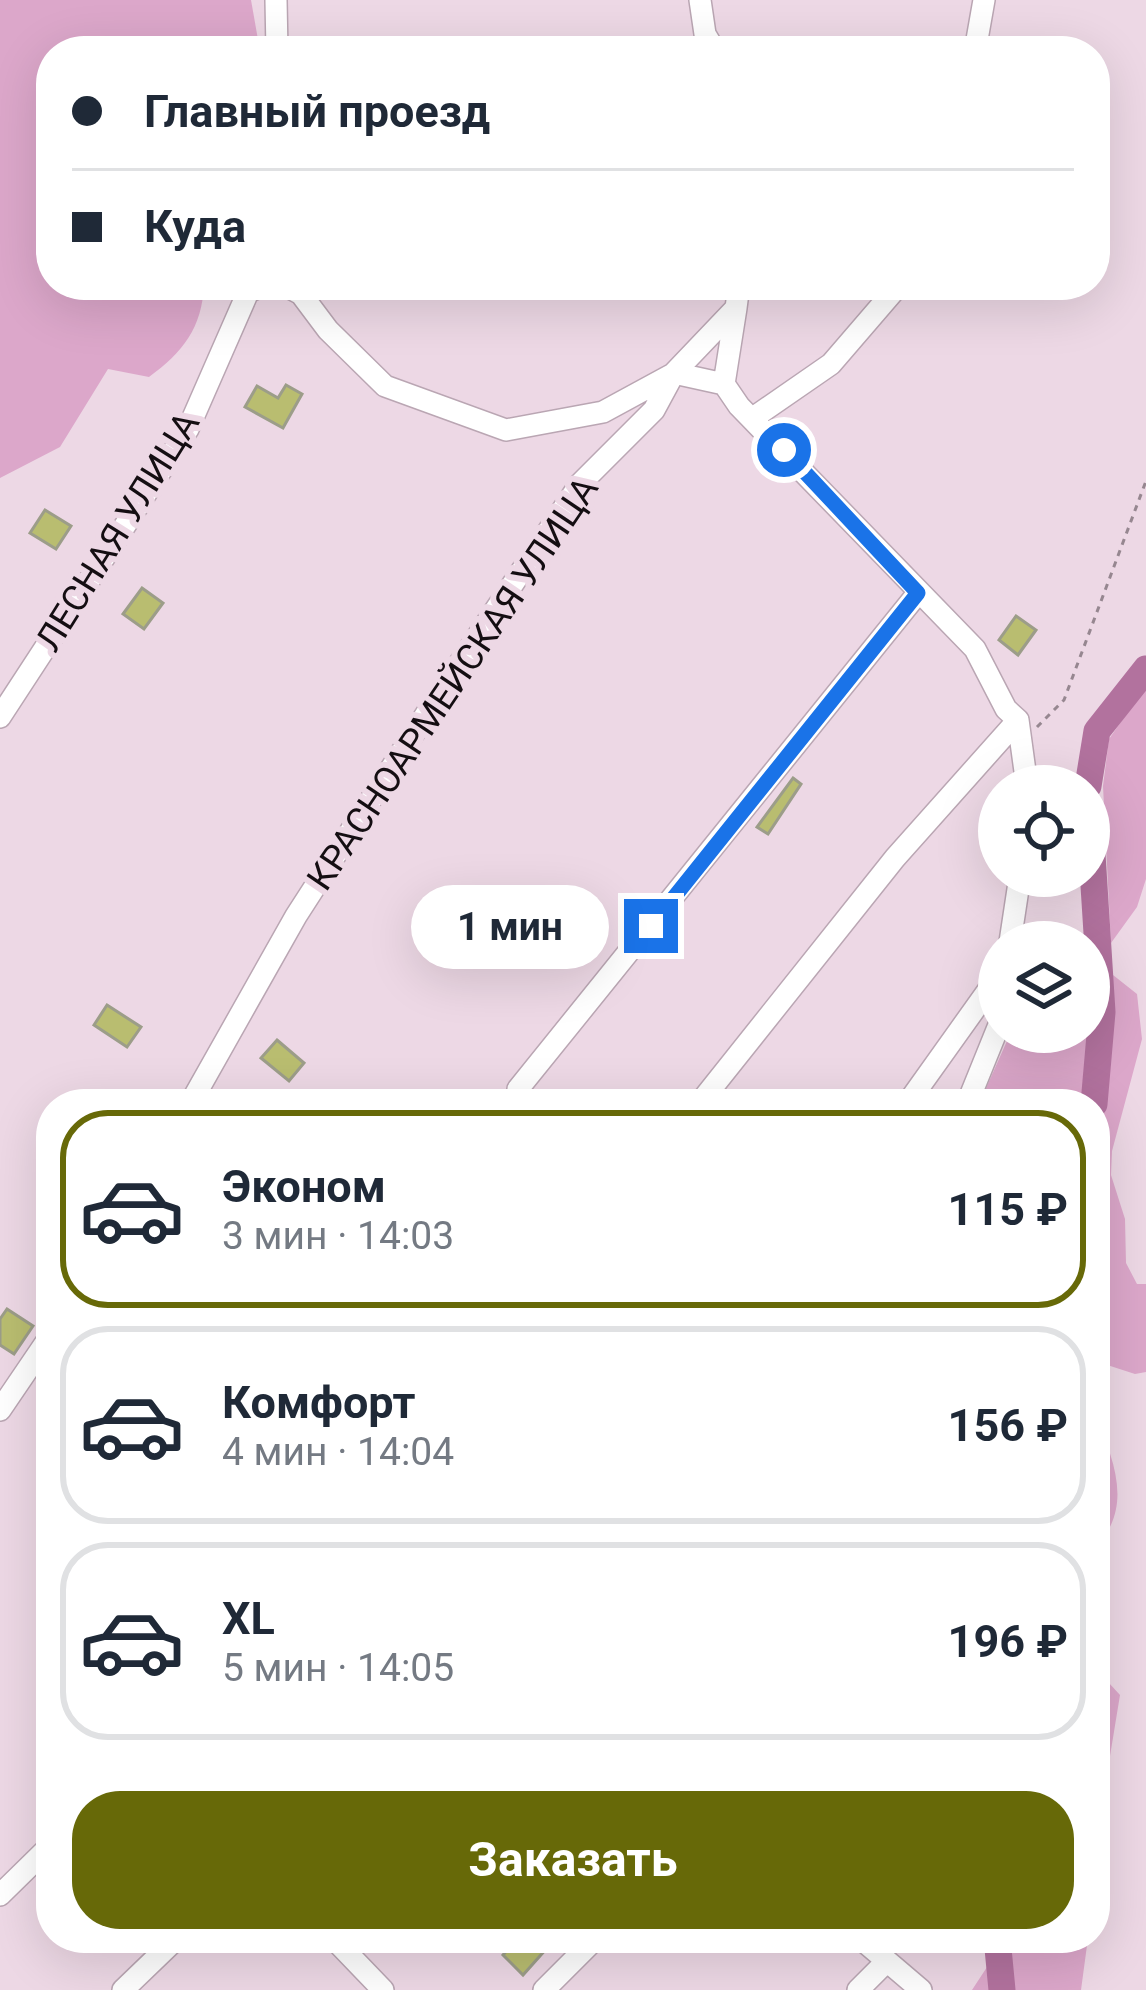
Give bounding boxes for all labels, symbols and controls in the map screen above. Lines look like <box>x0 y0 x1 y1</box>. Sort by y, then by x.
text: Главный проезд <box>144 85 490 138</box>
text: Куда <box>144 200 246 253</box>
street label: ЛЕСНАЯ УЛИЦА <box>28 404 208 659</box>
route start <box>757 423 811 477</box>
street label: КРАСНОАРМЕЙСКАЯ УЛИЦА <box>299 469 607 898</box>
map controls <box>978 765 1110 1053</box>
button: locate <box>978 765 1110 897</box>
callout: 1 мин <box>411 884 609 968</box>
route end <box>624 899 678 953</box>
text: 1 мин <box>457 904 563 950</box>
button: layers <box>978 921 1110 1053</box>
icon: car <box>78 1155 186 1263</box>
text: Эконом <box>222 1160 386 1213</box>
text: 115 ₽ <box>948 1183 1068 1236</box>
text: 3 мин · 14:03 <box>222 1213 454 1259</box>
icon: car <box>78 1371 186 1479</box>
text: Комфорт <box>222 1376 415 1429</box>
text: 156 ₽ <box>948 1399 1068 1452</box>
text: 4 мин · 14:04 <box>222 1429 454 1475</box>
icon: car <box>78 1587 186 1695</box>
text: XL <box>222 1592 275 1645</box>
text: 196 ₽ <box>948 1615 1068 1668</box>
text: 5 мин · 14:05 <box>222 1645 454 1691</box>
button: Заказать <box>72 1791 1074 1929</box>

